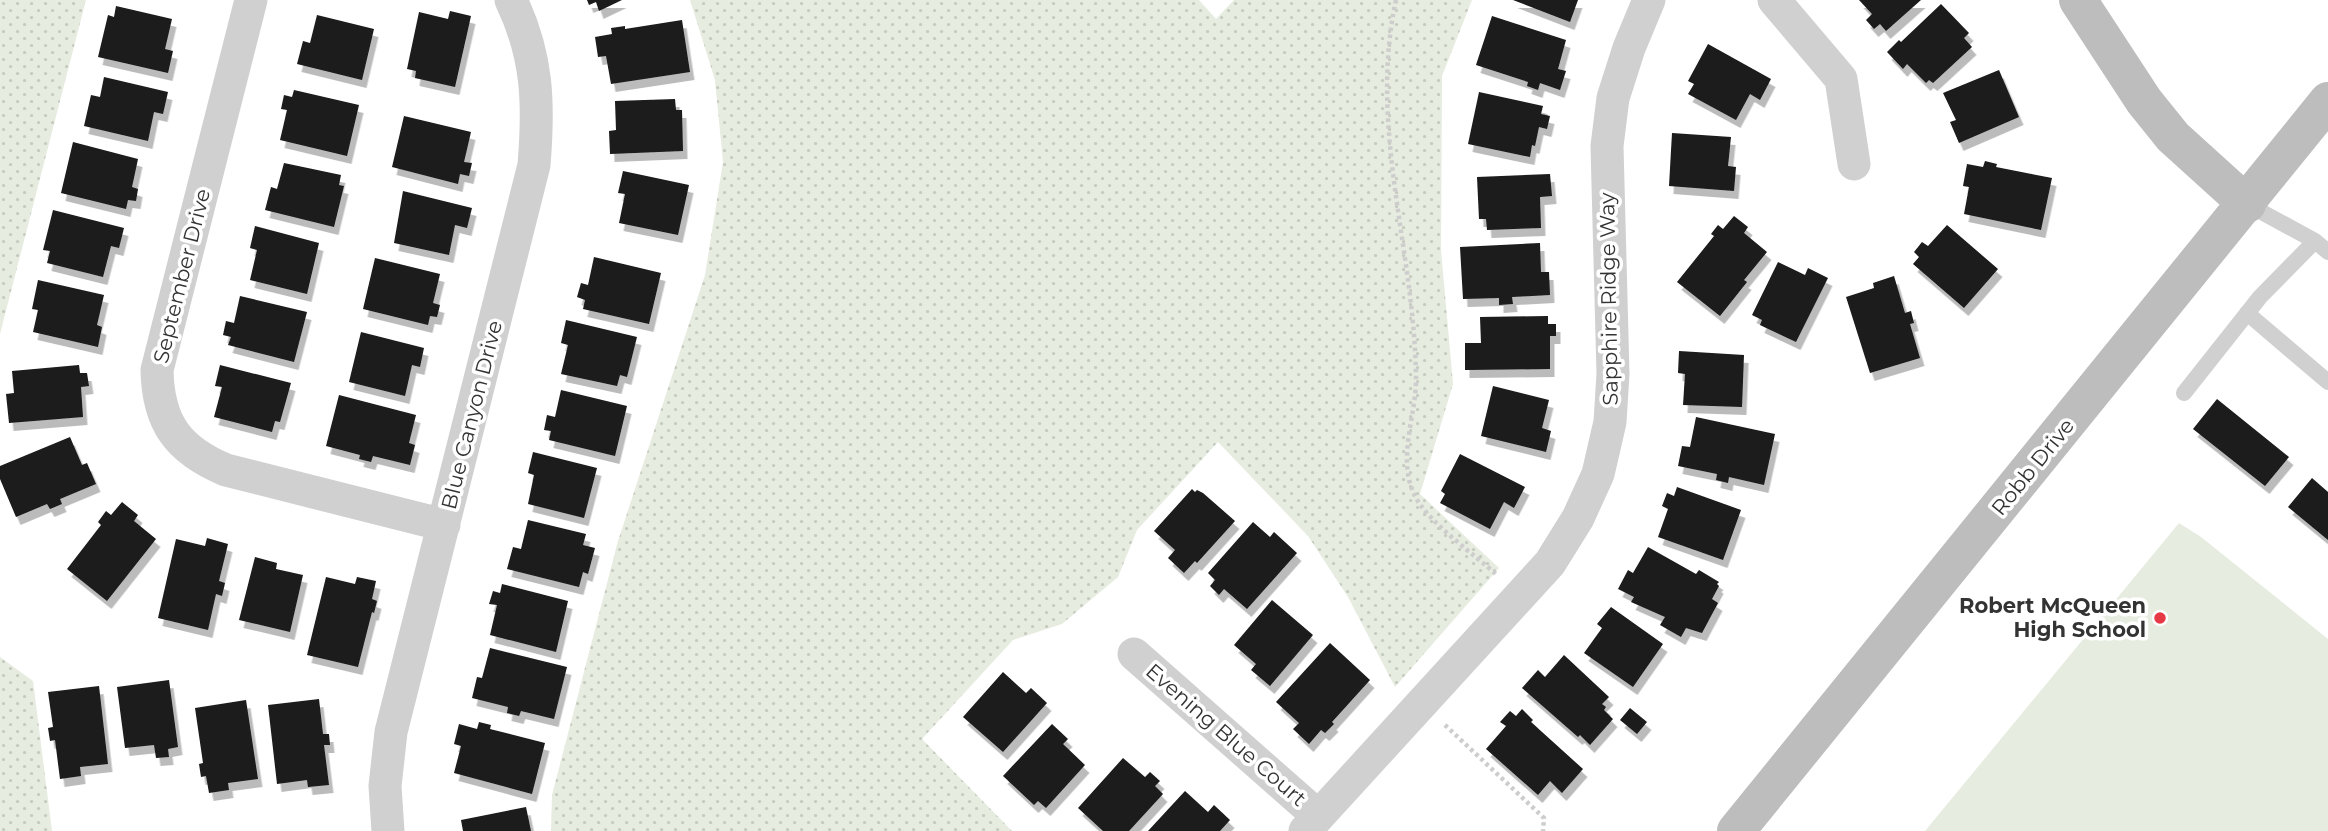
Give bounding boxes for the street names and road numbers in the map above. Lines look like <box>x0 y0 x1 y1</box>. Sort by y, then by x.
street label: September Drive <box>148 186 215 366</box>
street label: Sapphire Ridge Way <box>1594 192 1623 406</box>
street label: Blue Canyon Drive <box>436 318 507 512</box>
street label: Robb Drive <box>1986 413 2079 520</box>
street label: Evening Blue Court <box>1141 658 1312 811</box>

